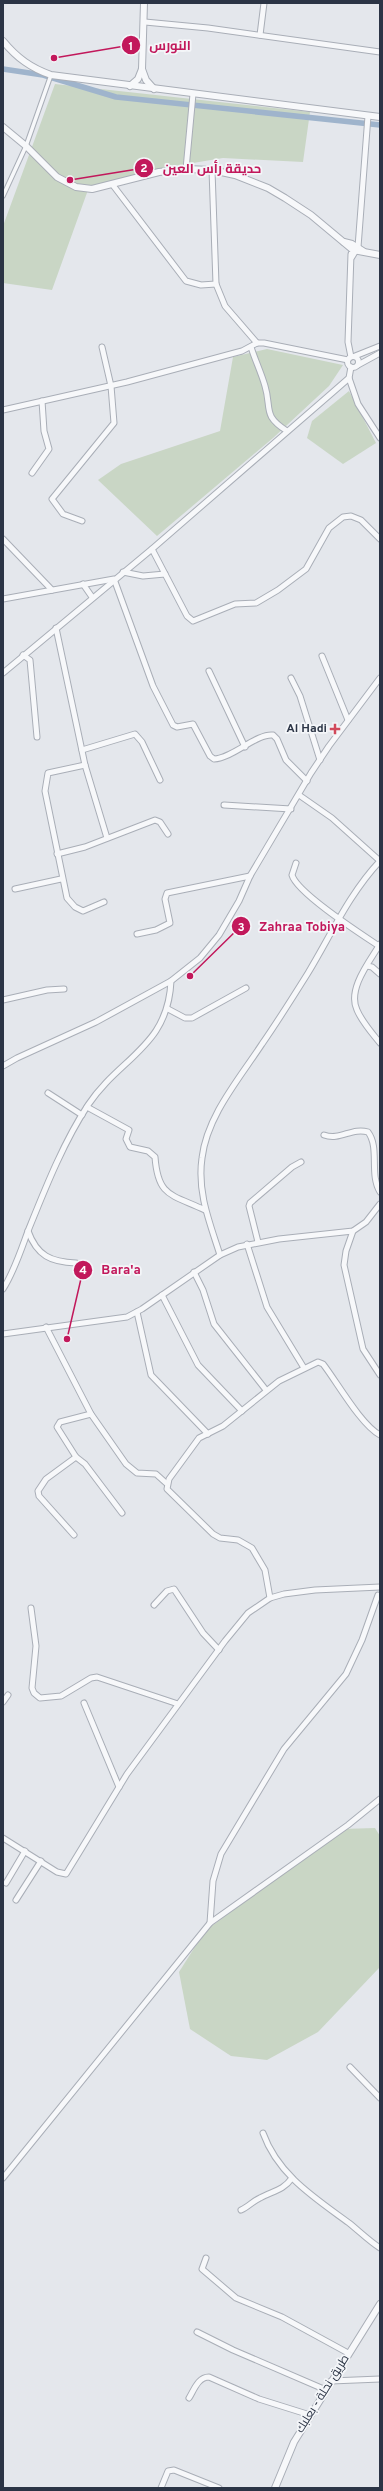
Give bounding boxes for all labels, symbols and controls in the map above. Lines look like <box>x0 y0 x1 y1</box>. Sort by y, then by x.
callout: النورس <box>121 33 199 58</box>
text: 1 <box>129 39 133 55</box>
text: النورس <box>149 39 191 55</box>
callout: حديقة رأس العين <box>134 156 269 181</box>
text: حديقة رأس العين <box>163 160 261 178</box>
text: 2 <box>140 161 148 177</box>
place label: Al Hadi <box>286 721 327 737</box>
marker: Al Hadi <box>330 724 340 734</box>
callout: Zahraa Tobiya <box>231 914 353 939</box>
text: 3 <box>237 920 245 936</box>
text: Zahraa Tobiya <box>259 920 345 936</box>
callout: Bara'a <box>73 1257 148 1282</box>
text: 4 <box>79 1263 87 1279</box>
text: Bara'a <box>101 1263 141 1279</box>
street label: طريق نحلة - بعلبك <box>292 2352 354 2436</box>

